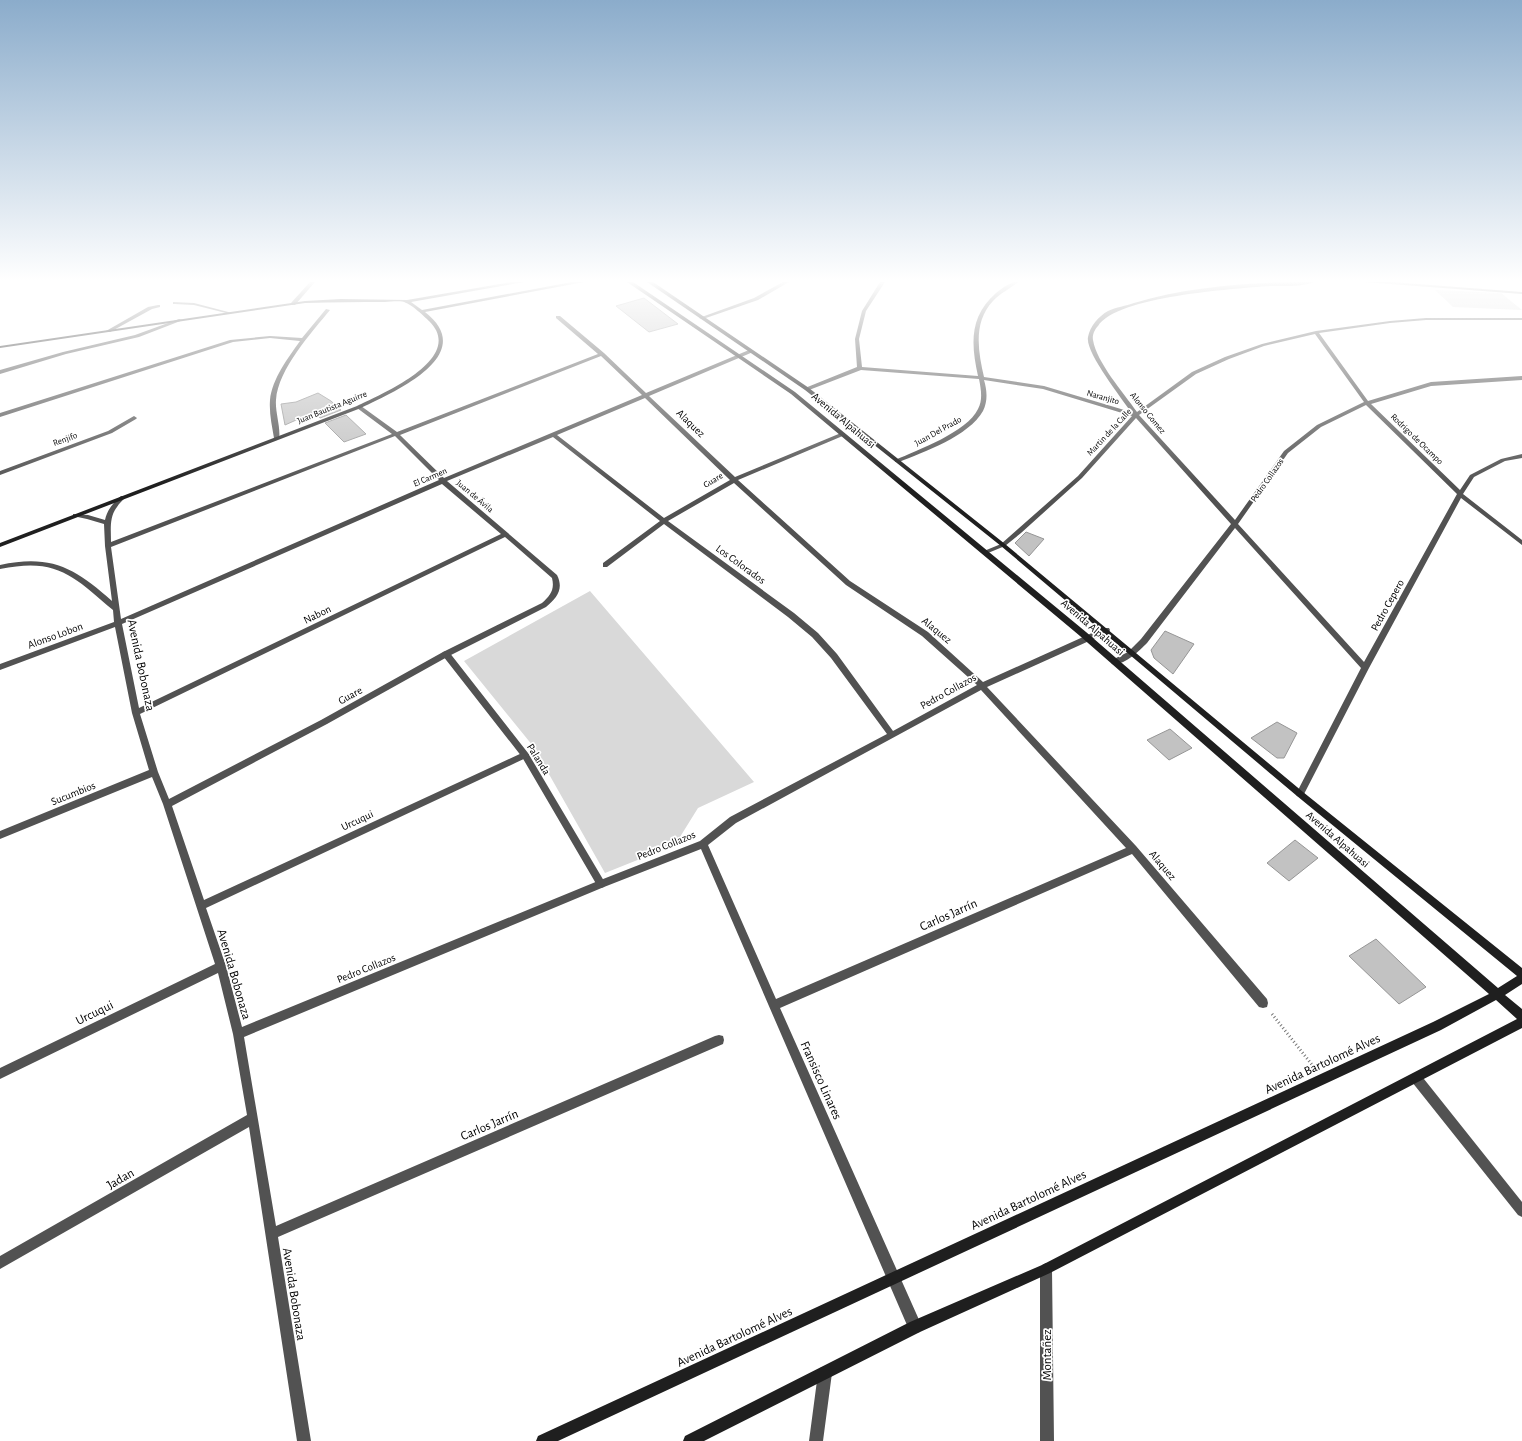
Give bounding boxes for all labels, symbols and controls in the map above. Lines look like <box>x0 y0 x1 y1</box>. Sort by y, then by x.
street label: Juan Bautista Aguirre <box>296 389 368 426</box>
street label: Naranjito <box>1086 389 1121 407</box>
street label: Avenida Alpahuasi <box>810 391 878 450</box>
street label: Alonso Gomez <box>1128 391 1167 436</box>
street label: Alaquez <box>674 407 707 440</box>
street label: Martin de la Calle <box>1085 407 1133 458</box>
street label: Rodrigo de Ocampo <box>1389 412 1445 467</box>
street label: Juan Del Prado <box>913 415 964 448</box>
street label: Renjifo <box>52 431 79 448</box>
street label: Pedro Collazos <box>1249 457 1286 504</box>
street label: El Carmen <box>412 466 448 489</box>
street label: Guare <box>702 471 725 490</box>
street label: Juan de Ávila <box>454 478 496 514</box>
street label: Los Colorados <box>714 543 768 586</box>
street label: Pedro Cepero <box>1369 578 1406 633</box>
street label: Avenida Alpahuasi <box>1059 597 1126 658</box>
street label: Nabon <box>302 603 333 626</box>
street label: Alaquez <box>920 615 954 646</box>
street label: Avenida Bobonaza <box>124 618 157 712</box>
street label: Alonso Lobon <box>26 620 84 651</box>
street label: Pedro Collazos <box>918 672 978 711</box>
street label: Guare <box>336 684 364 706</box>
street label: Palanda <box>525 742 552 777</box>
street label: Sucumbios <box>49 780 97 807</box>
street label: Urcuqui <box>340 808 375 833</box>
street label: Avenida Alpahuasi <box>1304 809 1371 870</box>
street label: Pedro Collazos <box>635 829 697 862</box>
street label: Alaquez <box>1147 848 1178 883</box>
street label: Carlos Jarrín <box>918 897 979 934</box>
street label: Avenida Bobonaza <box>214 928 253 1021</box>
street label: Pedro Collazos <box>335 952 397 985</box>
street label: Urcuqui <box>74 999 116 1028</box>
street label: Avenida Bartolomé Alves <box>1263 1032 1382 1097</box>
street label: Fransisco Linares <box>798 1039 844 1122</box>
street label: Carlos Jarrín <box>459 1107 520 1143</box>
street label: Jadan <box>105 1166 137 1192</box>
street label: Avenida Bartolomé Alves <box>969 1168 1088 1233</box>
street label: Avenida Bobonaza <box>280 1247 307 1341</box>
street label: Avenida Bartolomé Alves <box>675 1305 794 1370</box>
street label: Montañez <box>1041 1329 1054 1381</box>

